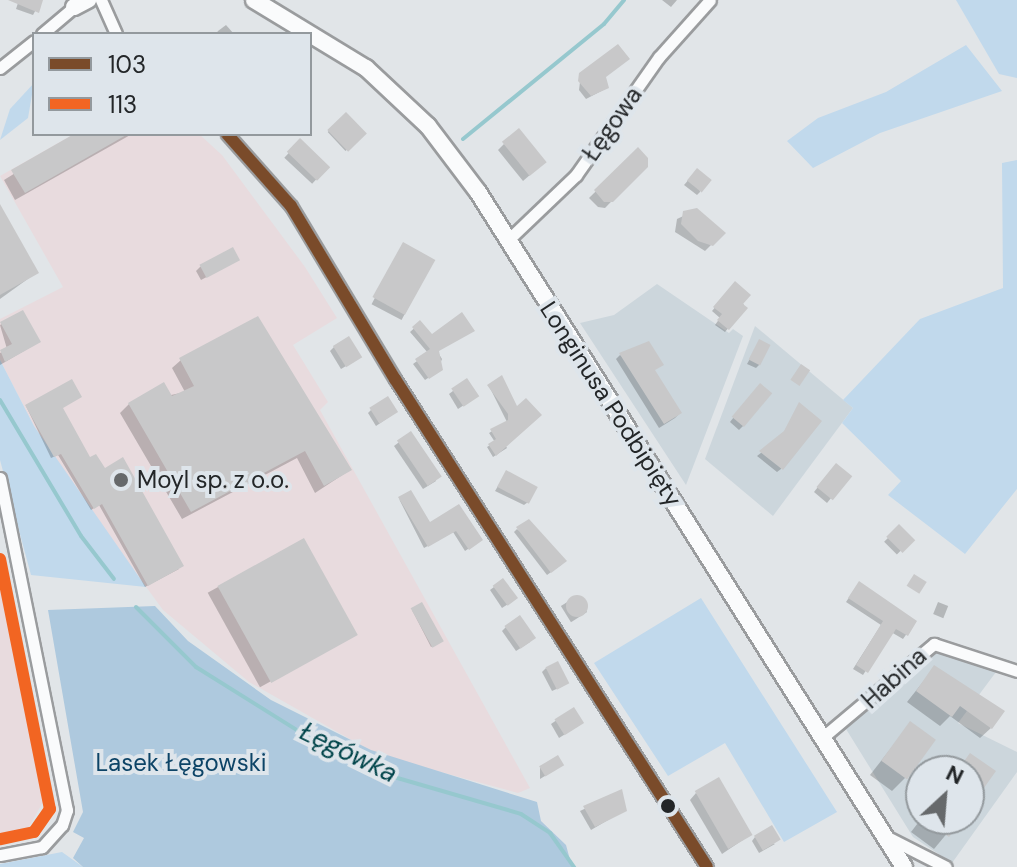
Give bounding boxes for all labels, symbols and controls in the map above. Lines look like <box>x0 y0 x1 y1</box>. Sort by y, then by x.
legend <box>32 32 312 136</box>
text: 103 <box>108 49 146 80</box>
street label: Łęgowa <box>576 81 648 167</box>
text: 113 <box>108 89 137 120</box>
street label: Longinusa Podbipięty <box>534 296 688 512</box>
place label: Moyl sp. z o.o. <box>137 466 289 494</box>
marker: Moyl sp. z o.o. <box>112 471 130 489</box>
street label: Habina <box>856 642 932 714</box>
water label: Łęgówka <box>294 716 402 790</box>
park label: Lasek Łęgowski <box>95 749 267 777</box>
north arrow <box>905 755 985 835</box>
text: N <box>941 758 968 791</box>
unlabelled marker <box>660 798 676 814</box>

